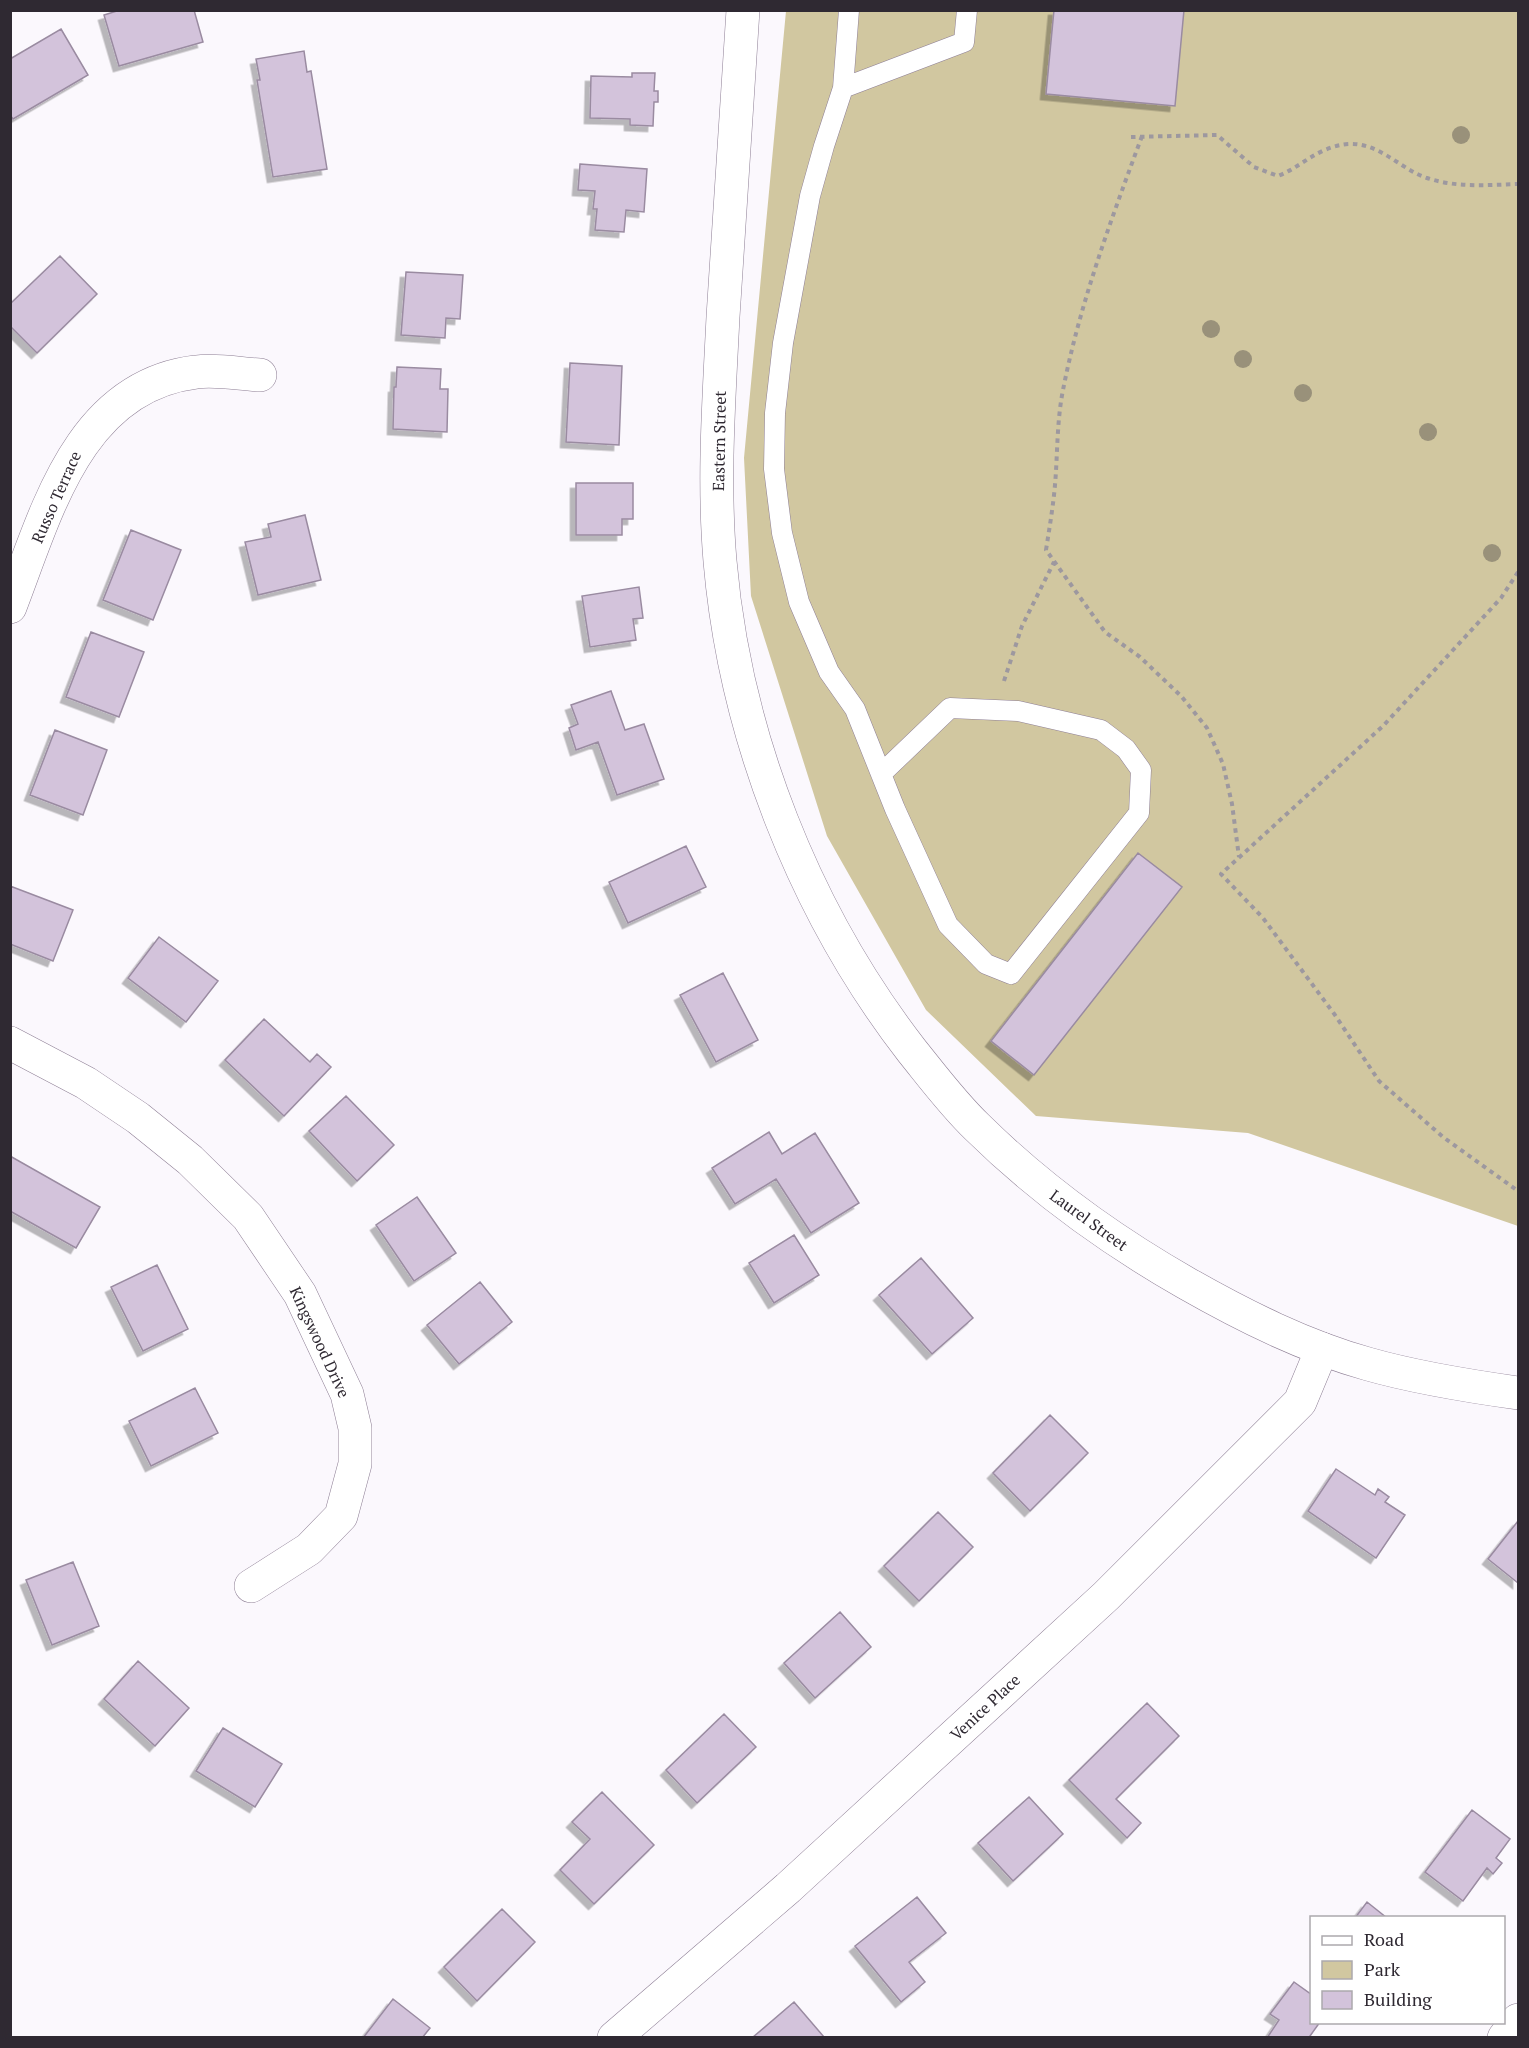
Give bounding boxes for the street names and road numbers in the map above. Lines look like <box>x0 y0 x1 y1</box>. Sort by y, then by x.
street label: Eastern Street <box>707 390 731 491</box>
street label: Russo Terrace <box>26 448 86 546</box>
street label: Laurel Street <box>1045 1184 1133 1256</box>
street label: Kingswood Drive <box>285 1283 355 1401</box>
street label: Venice Place <box>945 1669 1025 1745</box>

